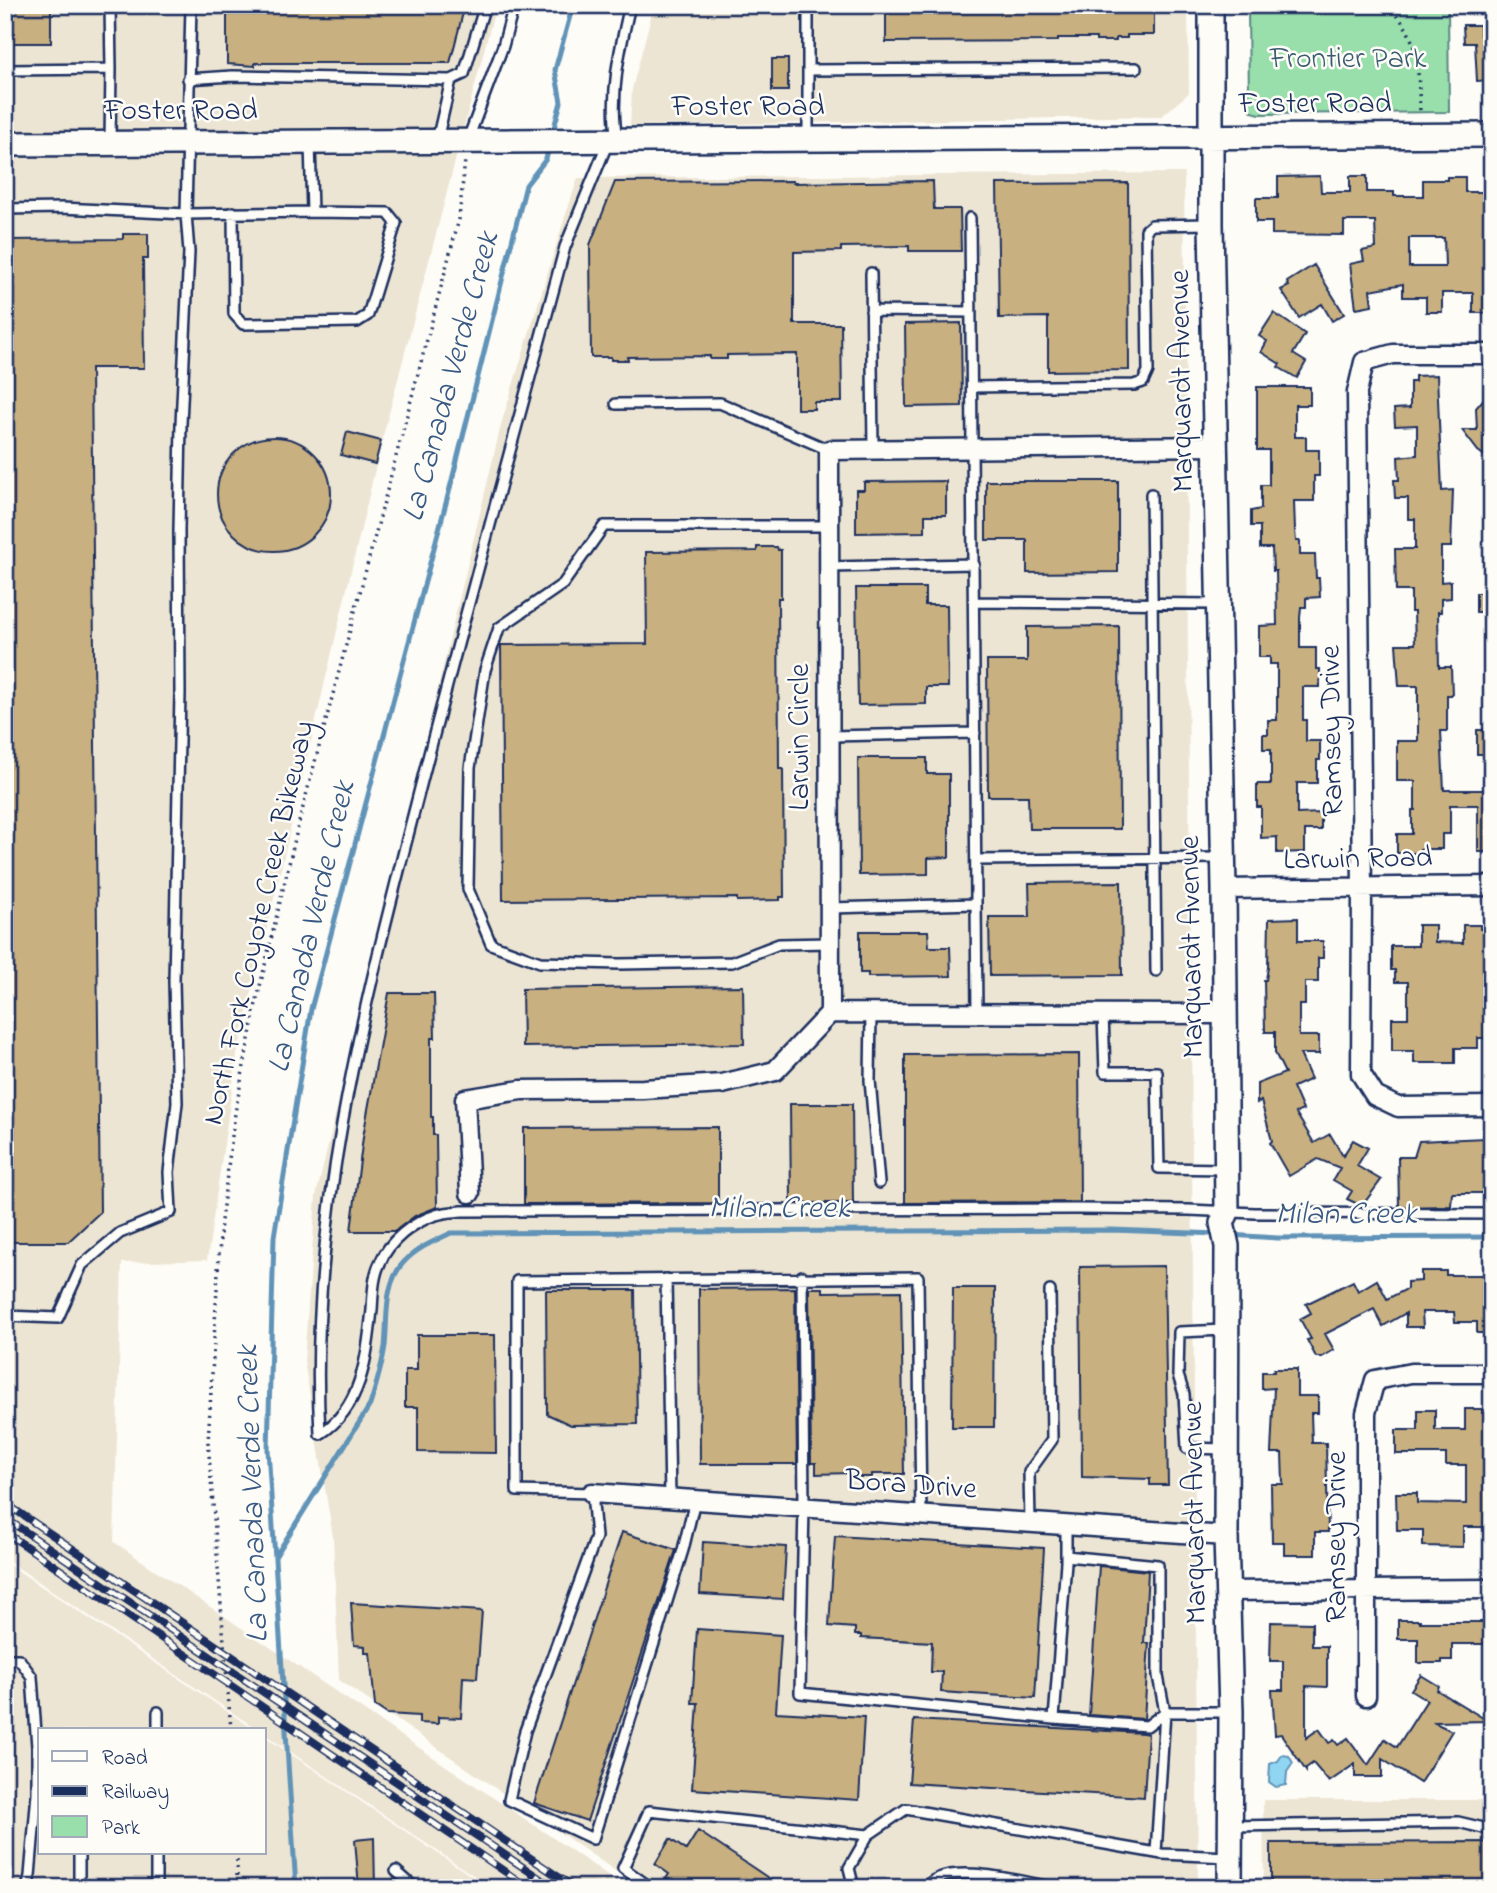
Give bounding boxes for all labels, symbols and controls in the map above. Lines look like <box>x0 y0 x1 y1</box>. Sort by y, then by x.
park label: Frontier Park <box>1269 38 1427 82</box>
street label: Foster Road <box>1237 83 1392 127</box>
street label: Foster Road <box>670 86 825 130</box>
street label: Foster Road <box>103 90 258 134</box>
water label: La Canada Verde Creek <box>391 225 514 527</box>
street label: Marquardt Avenue <box>1159 269 1207 493</box>
street label: Ramsey Drive <box>1309 644 1356 817</box>
street label: Larwin Circle <box>779 663 823 810</box>
street label: North Fork Coyote Creek Bikeway <box>192 717 328 1129</box>
water label: La Canada Verde Creek <box>257 775 370 1078</box>
street label: Marquardt Avenue <box>1169 835 1217 1059</box>
street label: Larwin Road <box>1283 837 1433 883</box>
water label: Milan Creek <box>708 1186 852 1233</box>
water label: Milan Creek <box>1275 1192 1419 1239</box>
water label: La Canada Verde Creek <box>225 1342 283 1644</box>
street label: Marquardt Avenue <box>1172 1401 1220 1625</box>
street label: Ramsey Drive <box>1316 1451 1360 1623</box>
street label: Bora Drive <box>843 1459 979 1513</box>
legend <box>38 1728 266 1854</box>
text: Road <box>102 1744 148 1774</box>
text: Railway <box>102 1778 169 1810</box>
text: Park <box>102 1814 141 1844</box>

